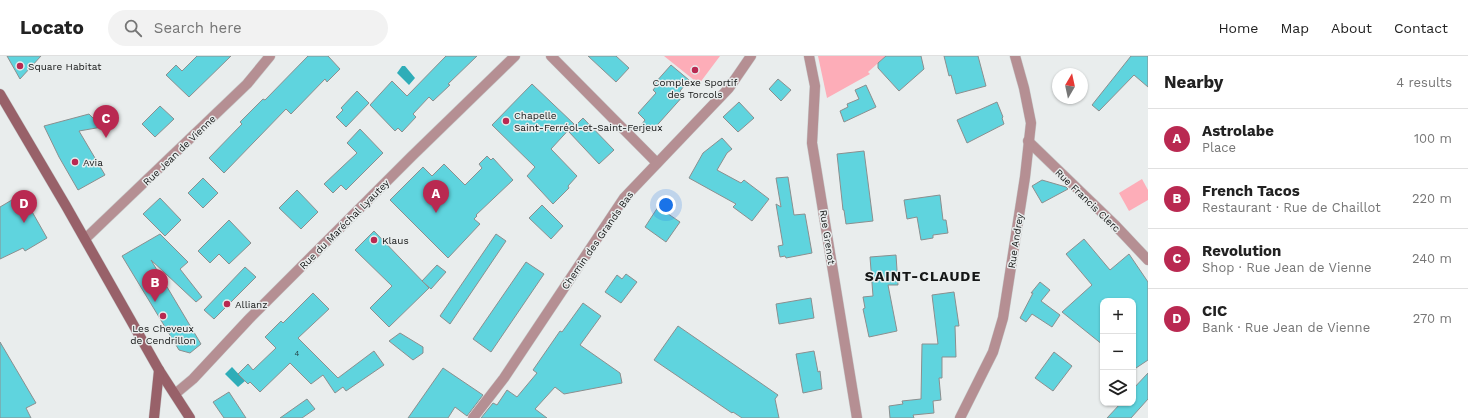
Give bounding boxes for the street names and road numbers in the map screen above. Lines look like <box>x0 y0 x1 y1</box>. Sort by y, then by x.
street label: Rue Jean de Vienne <box>141 113 218 188</box>
street label: Rue Francis Clerc <box>1053 167 1123 234</box>
street label: Rue du Maréchal Lyautey <box>297 177 392 271</box>
street label: Chemin des Grands Bas <box>559 189 635 291</box>
street label: Rue Grenot <box>818 209 837 266</box>
street label: Rue Andrey <box>1006 212 1025 269</box>

